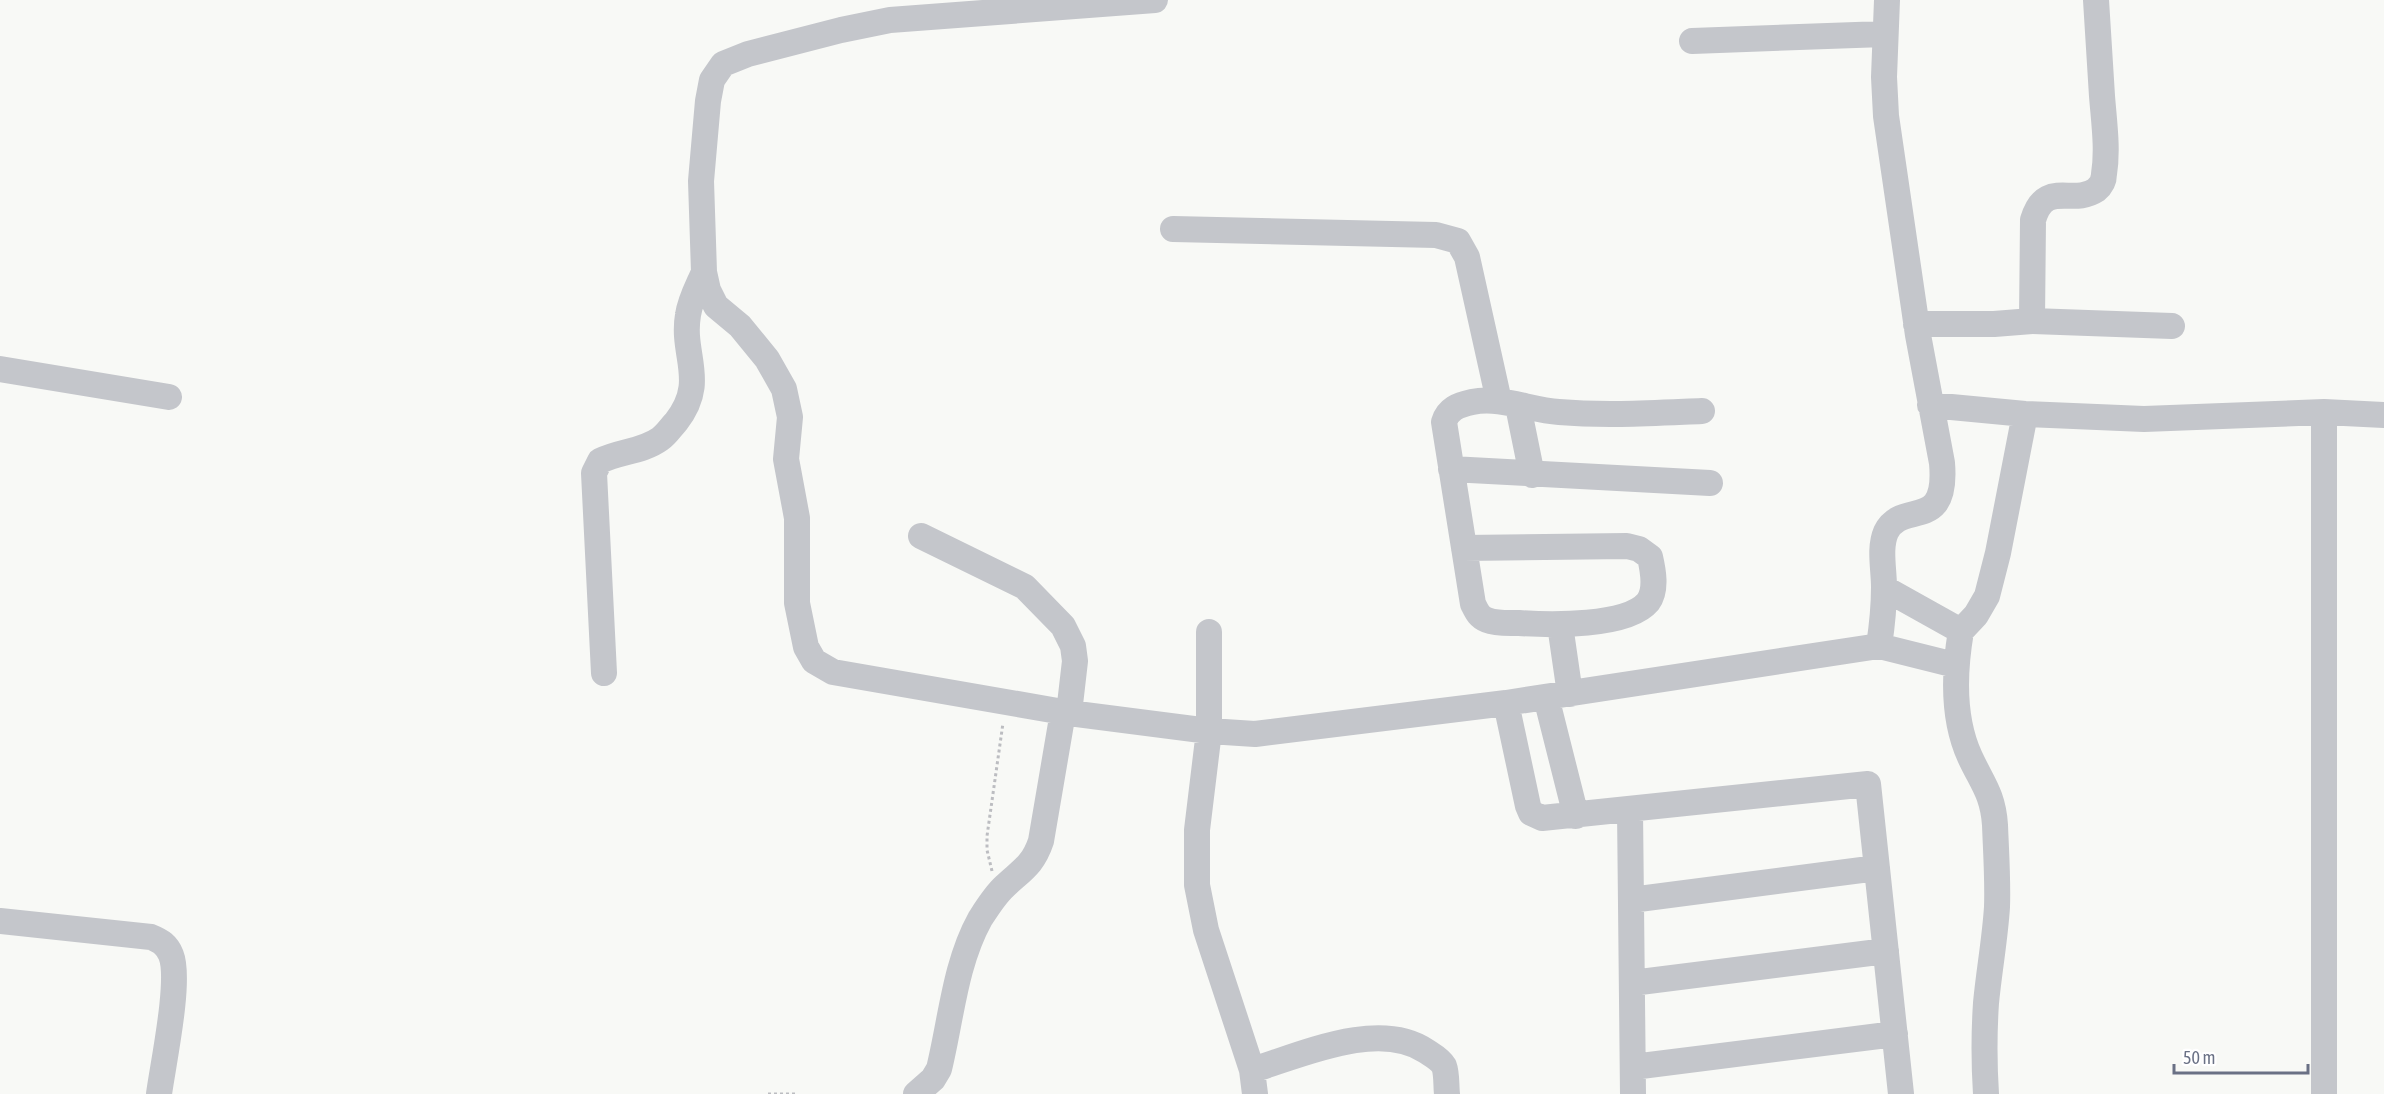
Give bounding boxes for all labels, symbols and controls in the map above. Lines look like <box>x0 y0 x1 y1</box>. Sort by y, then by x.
scale bar <box>2174 1037 2308 1075</box>
text: 50 m <box>2183 1047 2215 1068</box>

